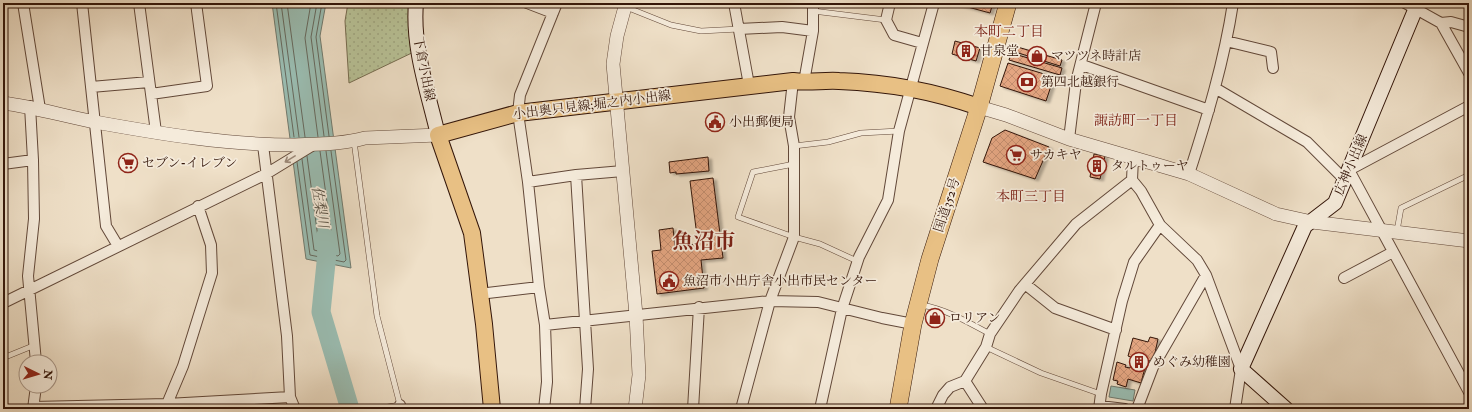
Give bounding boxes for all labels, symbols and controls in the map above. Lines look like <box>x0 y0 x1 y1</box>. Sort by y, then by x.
district label: 本町二丁目 <box>974 23 1044 40</box>
street label: 下倉小出線 <box>410 36 438 102</box>
building icon: 甘泉堂 <box>955 40 977 62</box>
place label: 甘泉堂 <box>980 43 1019 59</box>
shop icon: マツツネ時計店 <box>1026 45 1048 67</box>
place label: マツツネ時計店 <box>1051 48 1141 64</box>
bank icon: 第四北越銀行 <box>1016 71 1038 93</box>
place label: 第四北越銀行 <box>1041 74 1119 90</box>
street label: 小出奥只見線;堀之内小出線 <box>512 87 672 123</box>
public building icon: 小出郵便局 <box>704 111 726 133</box>
district label: 諏訪町一丁目 <box>1094 112 1178 129</box>
place label: 小出郵便局 <box>729 114 794 130</box>
street label: 広神小出線 <box>1331 132 1371 198</box>
supermarket icon: サカキヤ <box>1005 144 1027 166</box>
place label: サカキヤ <box>1030 147 1082 163</box>
supermarket icon: セブン-イレブン <box>117 152 139 174</box>
place label: セブン-イレブン <box>142 155 237 171</box>
one-way arrow <box>285 155 296 163</box>
building icon: タルトゥーヤ <box>1086 155 1108 177</box>
place label: タルトゥーヤ <box>1111 158 1189 174</box>
street label: 国道352号 <box>931 176 963 234</box>
water label: 佐梨川 <box>308 185 332 231</box>
district label: 本町三丁目 <box>996 188 1066 205</box>
district label: 魚沼市 <box>673 228 736 255</box>
public building icon: 魚沼市小出庁舎小出市民センター <box>658 270 680 292</box>
place label: 魚沼市小出庁舎小出市民センター <box>683 273 877 289</box>
shop icon: ロリアン <box>924 307 946 329</box>
place label: ロリアン <box>949 310 1000 326</box>
building icon: めぐみ幼稚園 <box>1128 351 1150 373</box>
north arrow <box>18 354 58 394</box>
place label: めぐみ幼稚園 <box>1153 354 1231 370</box>
text: N <box>40 368 54 381</box>

